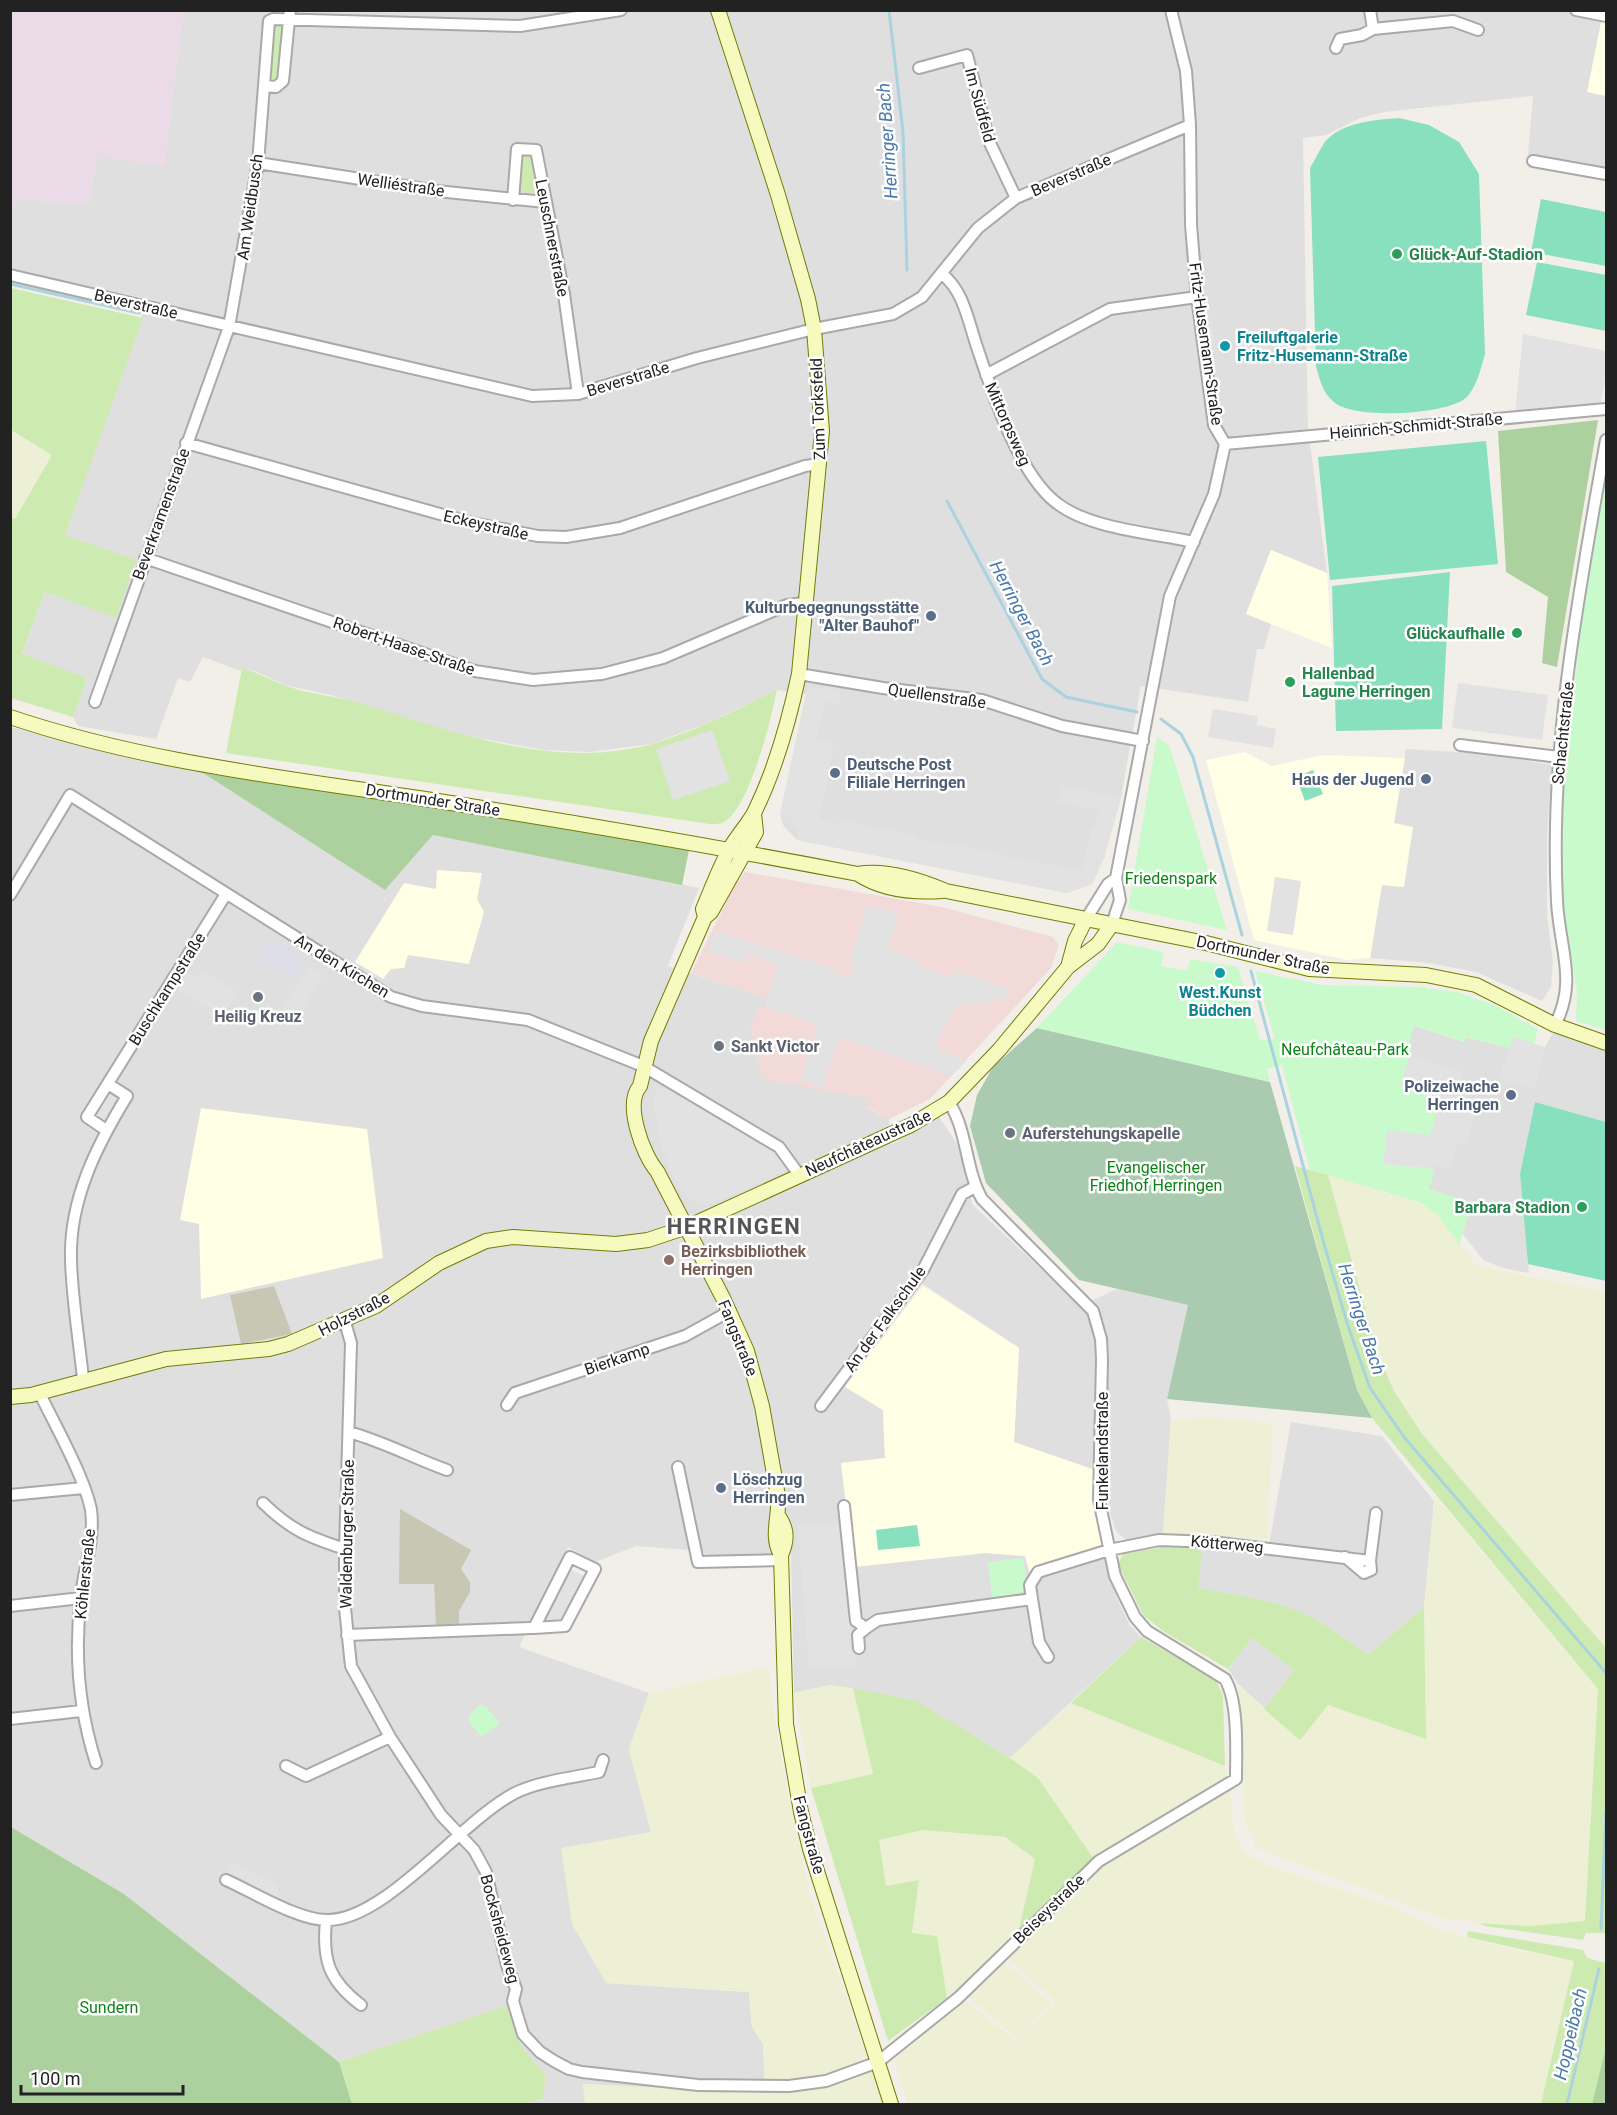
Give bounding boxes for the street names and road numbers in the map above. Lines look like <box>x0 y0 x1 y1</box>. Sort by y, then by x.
street label: Im Südfeld <box>961 66 999 144</box>
street label: Beverstraße <box>1028 150 1114 200</box>
street label: Am Weidbusch <box>233 153 267 261</box>
street label: Welliéstraße <box>356 169 446 201</box>
street label: Leuschnerstraße <box>531 178 573 298</box>
street label: Fritz-Husemann-Straße <box>1185 262 1227 426</box>
street label: Beverstraße <box>92 285 180 323</box>
street label: Beverstraße <box>584 357 672 401</box>
street label: Zum Torksfeld <box>807 357 829 461</box>
street label: Mittorpsweg <box>981 379 1035 469</box>
street label: Heinrich-Schmidt-Straße <box>1329 409 1503 443</box>
street label: Beverkramenstraße <box>128 446 194 582</box>
street label: Eckeystraße <box>442 506 530 544</box>
street label: Robert-Haase-Straße <box>331 613 477 679</box>
street label: Quellenstraße <box>887 680 987 712</box>
street label: Schachtstraße <box>1548 681 1578 785</box>
street label: Dortmunder Straße <box>364 780 502 820</box>
street label: Buschkampstraße <box>125 929 209 1049</box>
street label: An den Kirchen <box>291 930 393 1002</box>
street label: Dortmunder Straße <box>1195 932 1331 978</box>
street label: Neufchâteaustraße <box>802 1106 934 1180</box>
street label: An der Falkschule <box>840 1262 930 1376</box>
street label: Holzstraße <box>315 1288 393 1340</box>
street label: Fangstraße <box>714 1297 762 1379</box>
street label: Bierkamp <box>582 1339 652 1379</box>
street label: Funkelandstraße <box>1093 1392 1112 1510</box>
street label: Waldenburger Straße <box>336 1459 358 1609</box>
street label: Köhlerstraße <box>71 1528 99 1620</box>
street label: Kötterweg <box>1190 1531 1264 1557</box>
street label: Fangstraße <box>789 1794 829 1876</box>
street label: Beiseystraße <box>1009 1870 1089 1948</box>
street label: Bocksheideweg <box>476 1872 524 1986</box>

